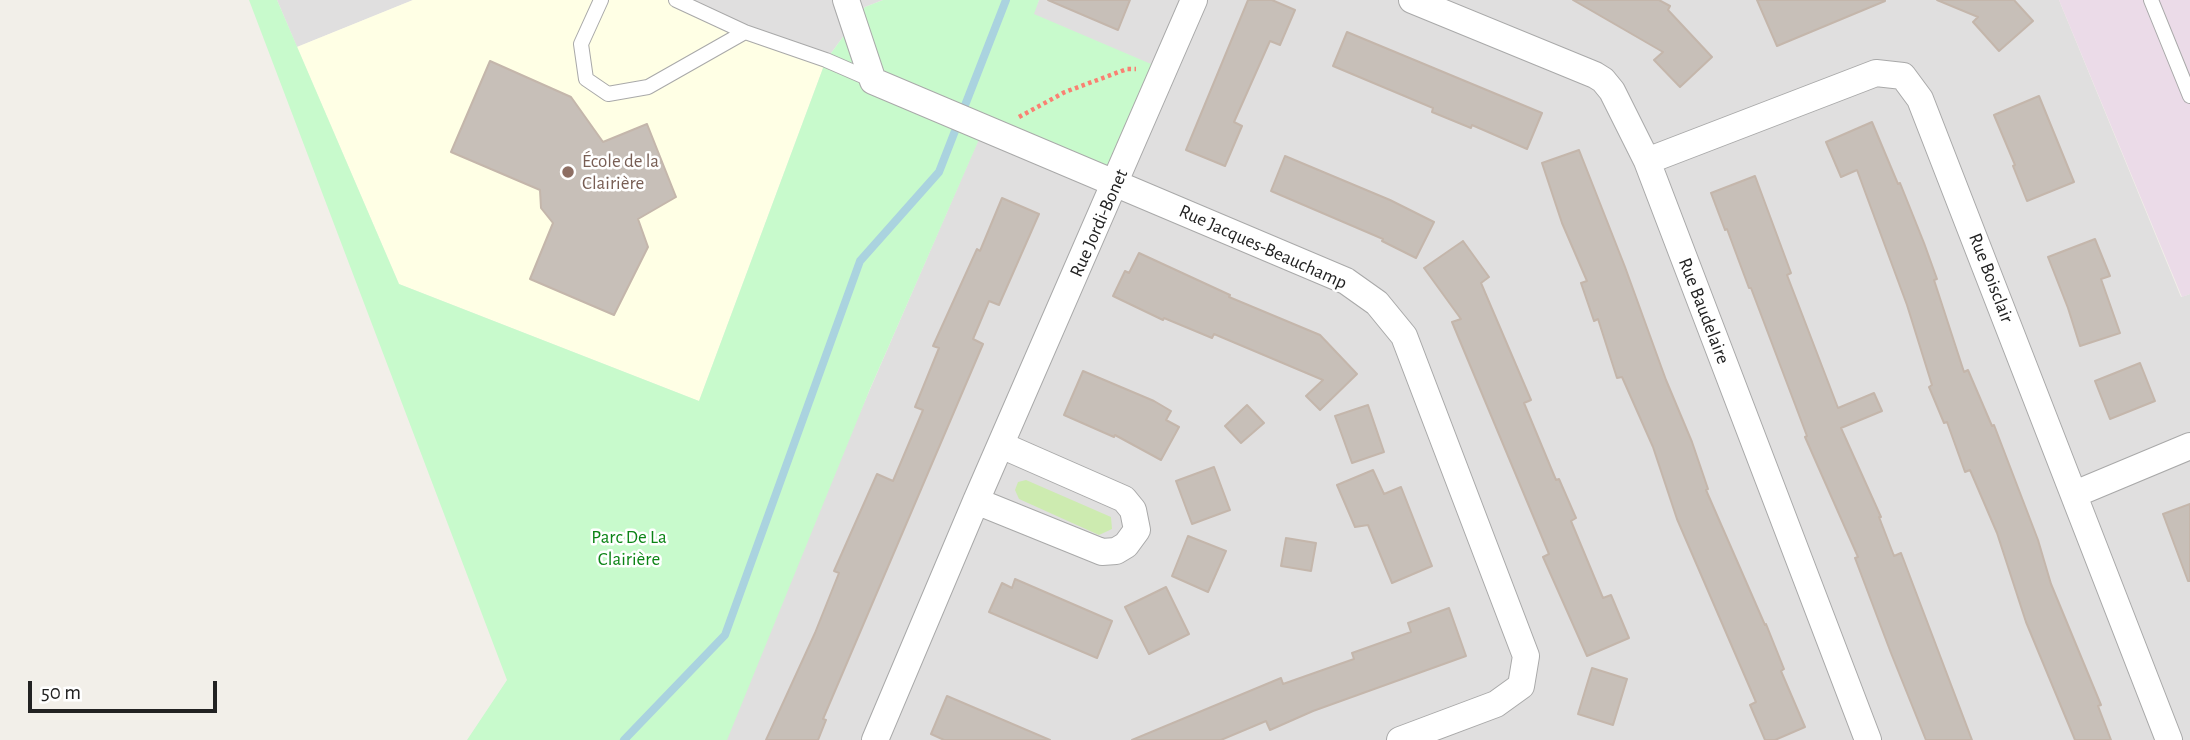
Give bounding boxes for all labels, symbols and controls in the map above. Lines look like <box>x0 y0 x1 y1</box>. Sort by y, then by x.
place label: École de la Clairière <box>582 150 659 194</box>
marker: École de la Clairière <box>560 164 576 180</box>
street label: Rue Jordi-Bonet <box>1065 165 1133 281</box>
street label: Rue Jacques-Beauchamp <box>1175 200 1351 294</box>
street label: Rue Boisclair <box>1963 230 2019 326</box>
street label: Rue Baudelaire <box>1673 255 1735 367</box>
park label: Parc De La Clairière <box>591 526 667 570</box>
scale bar <box>32 666 220 710</box>
text: 50 m <box>41 682 81 703</box>

